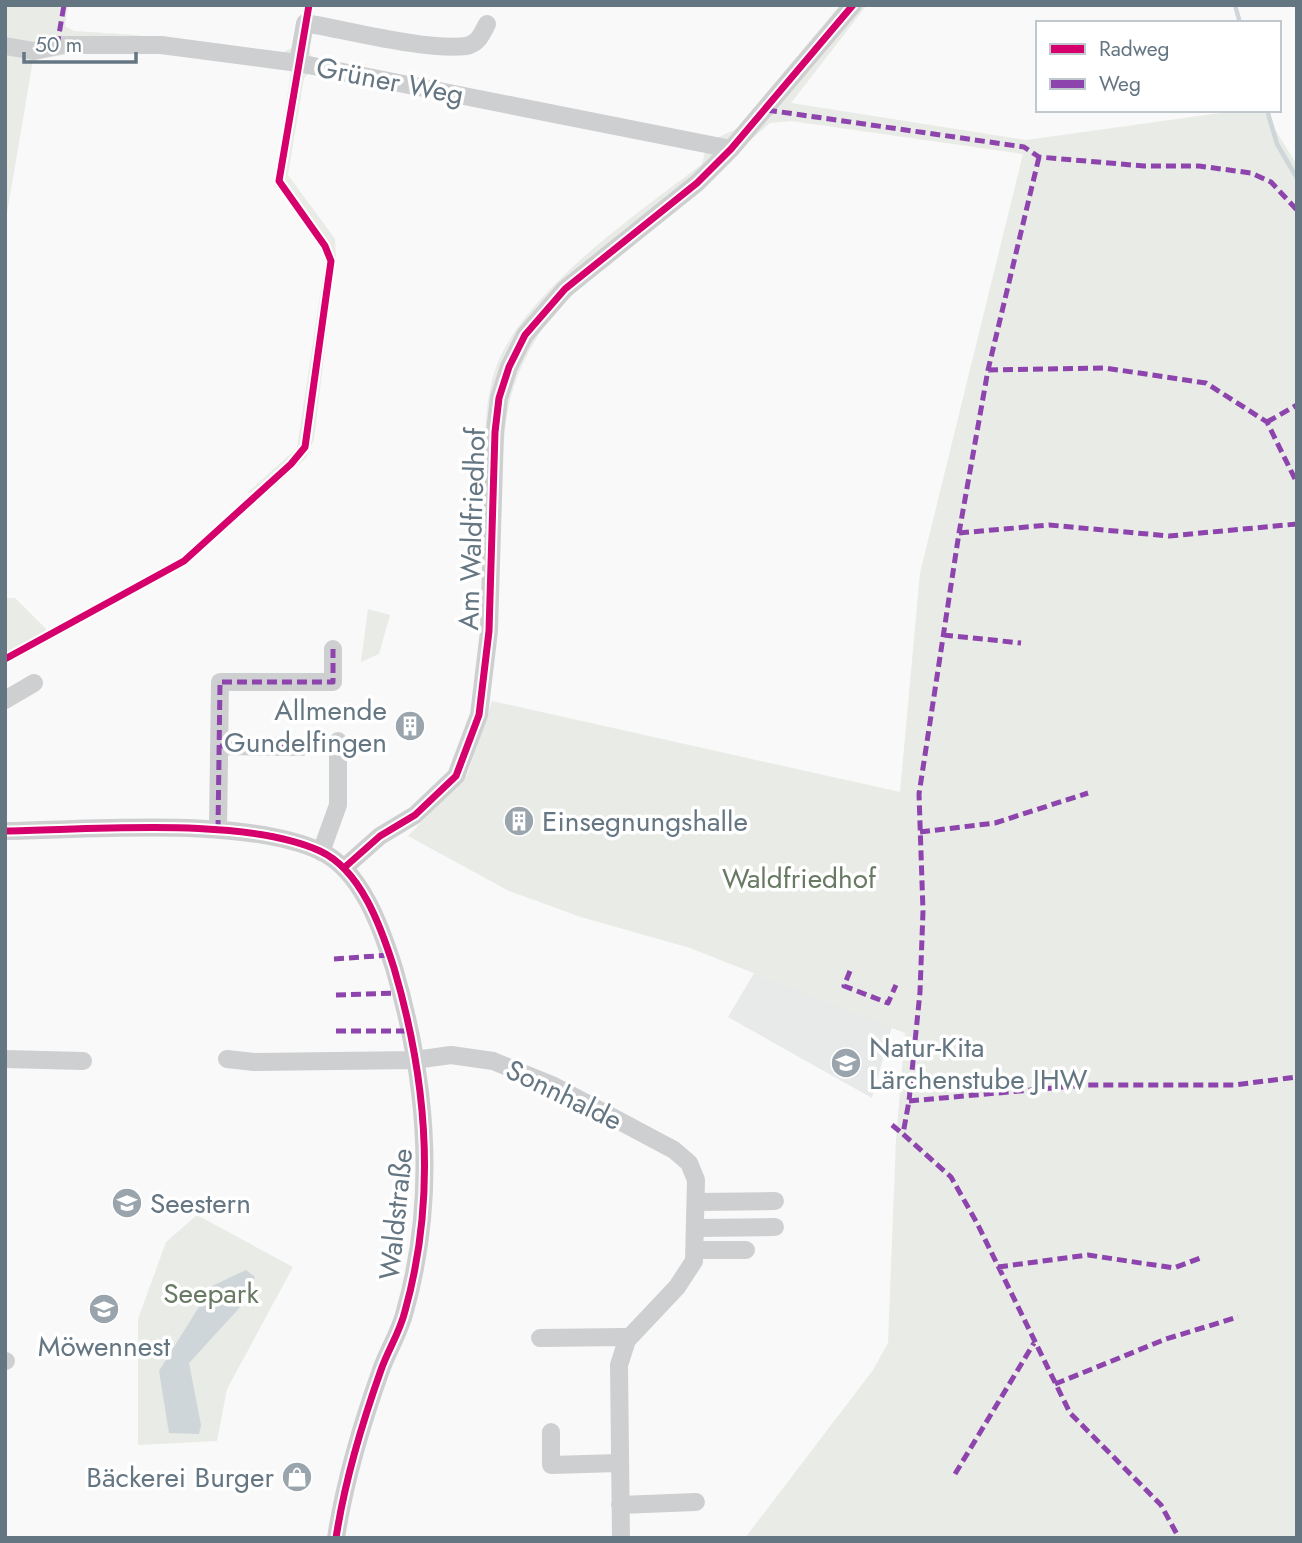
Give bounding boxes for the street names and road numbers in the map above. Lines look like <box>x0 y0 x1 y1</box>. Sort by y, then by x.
street label: Grüner Weg <box>313 47 467 115</box>
street label: Am Waldfriedhof <box>448 426 496 631</box>
street label: Sonnhalde <box>499 1049 629 1141</box>
street label: Waldstraße <box>369 1146 423 1282</box>

